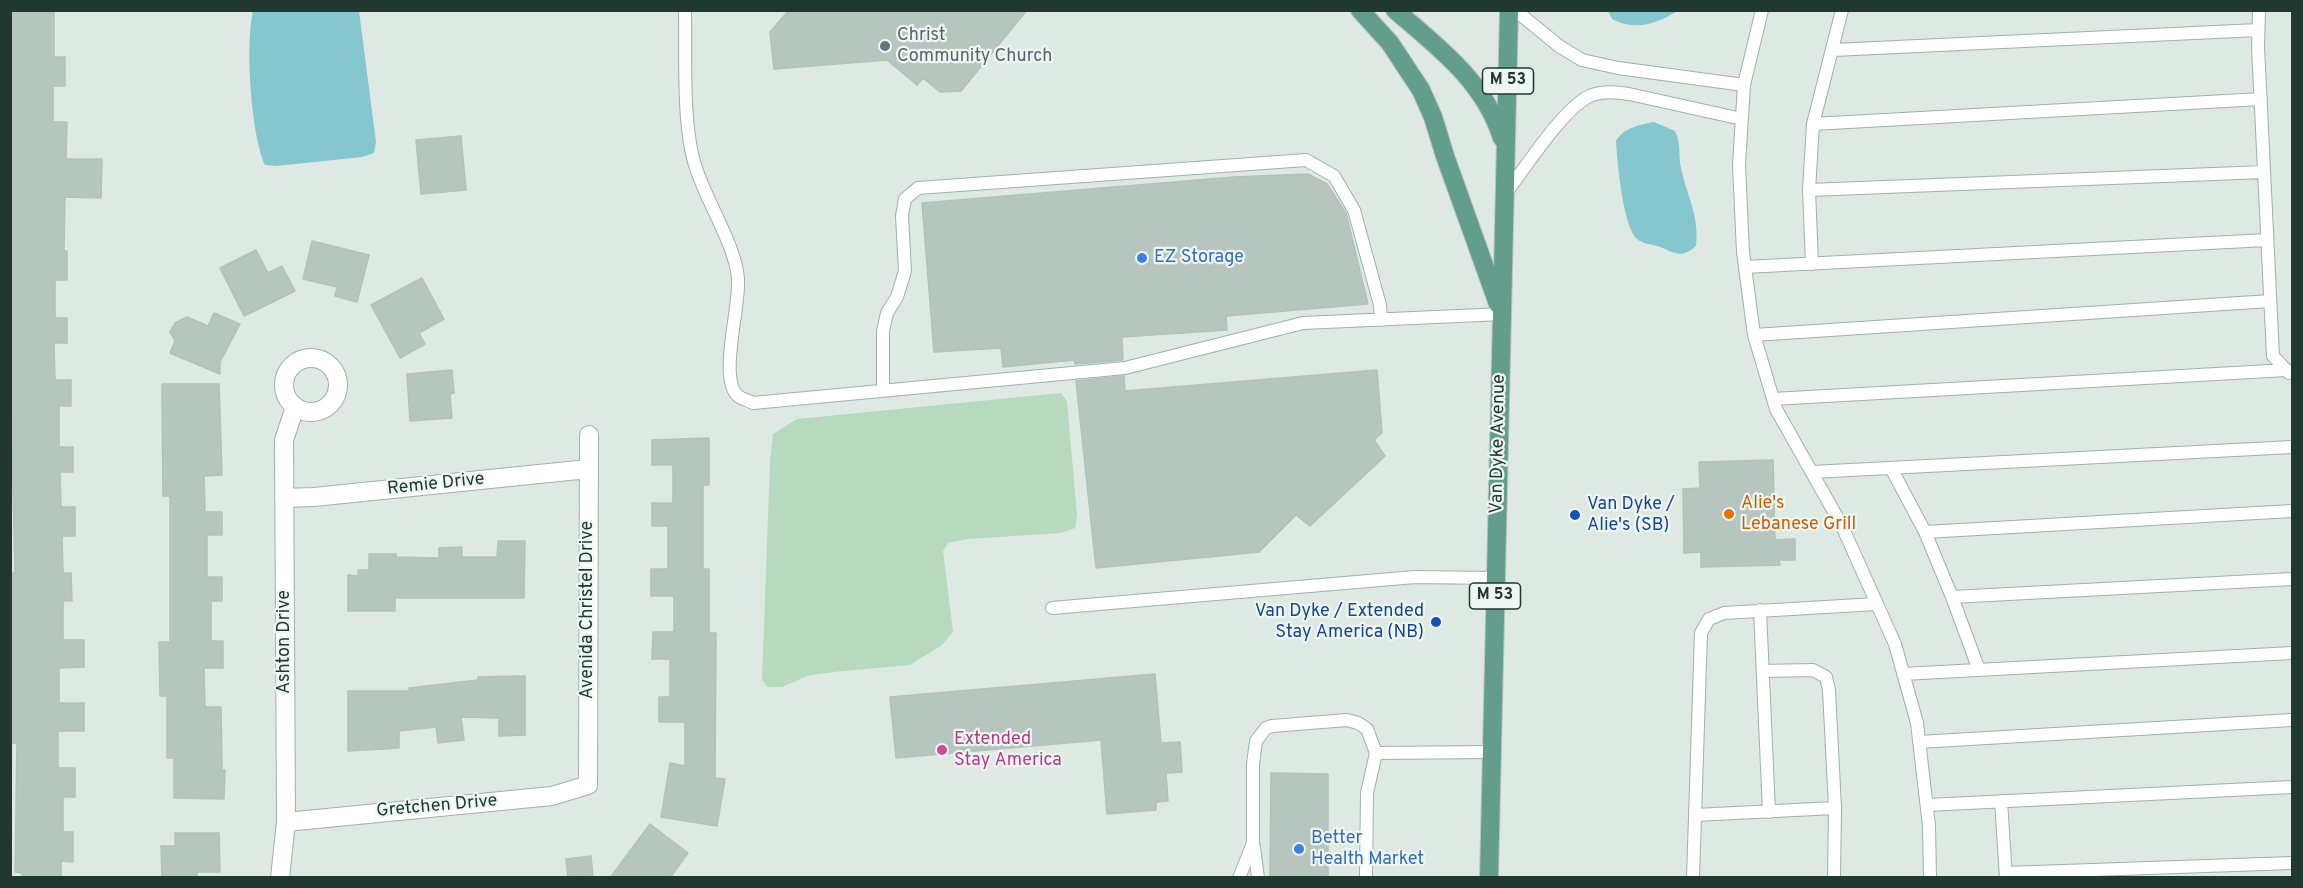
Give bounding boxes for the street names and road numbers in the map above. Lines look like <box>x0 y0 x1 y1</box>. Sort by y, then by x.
road number: M 53 <box>1482 68 1534 94</box>
street label: Van Dyke Avenue <box>1487 374 1511 514</box>
street label: Remie Drive <box>386 469 486 501</box>
street label: Avenida Christel Drive <box>577 521 599 699</box>
road number: M 53 <box>1470 583 1520 609</box>
street label: Ashton Drive <box>274 590 296 694</box>
street label: Gretchen Drive <box>376 791 498 823</box>

